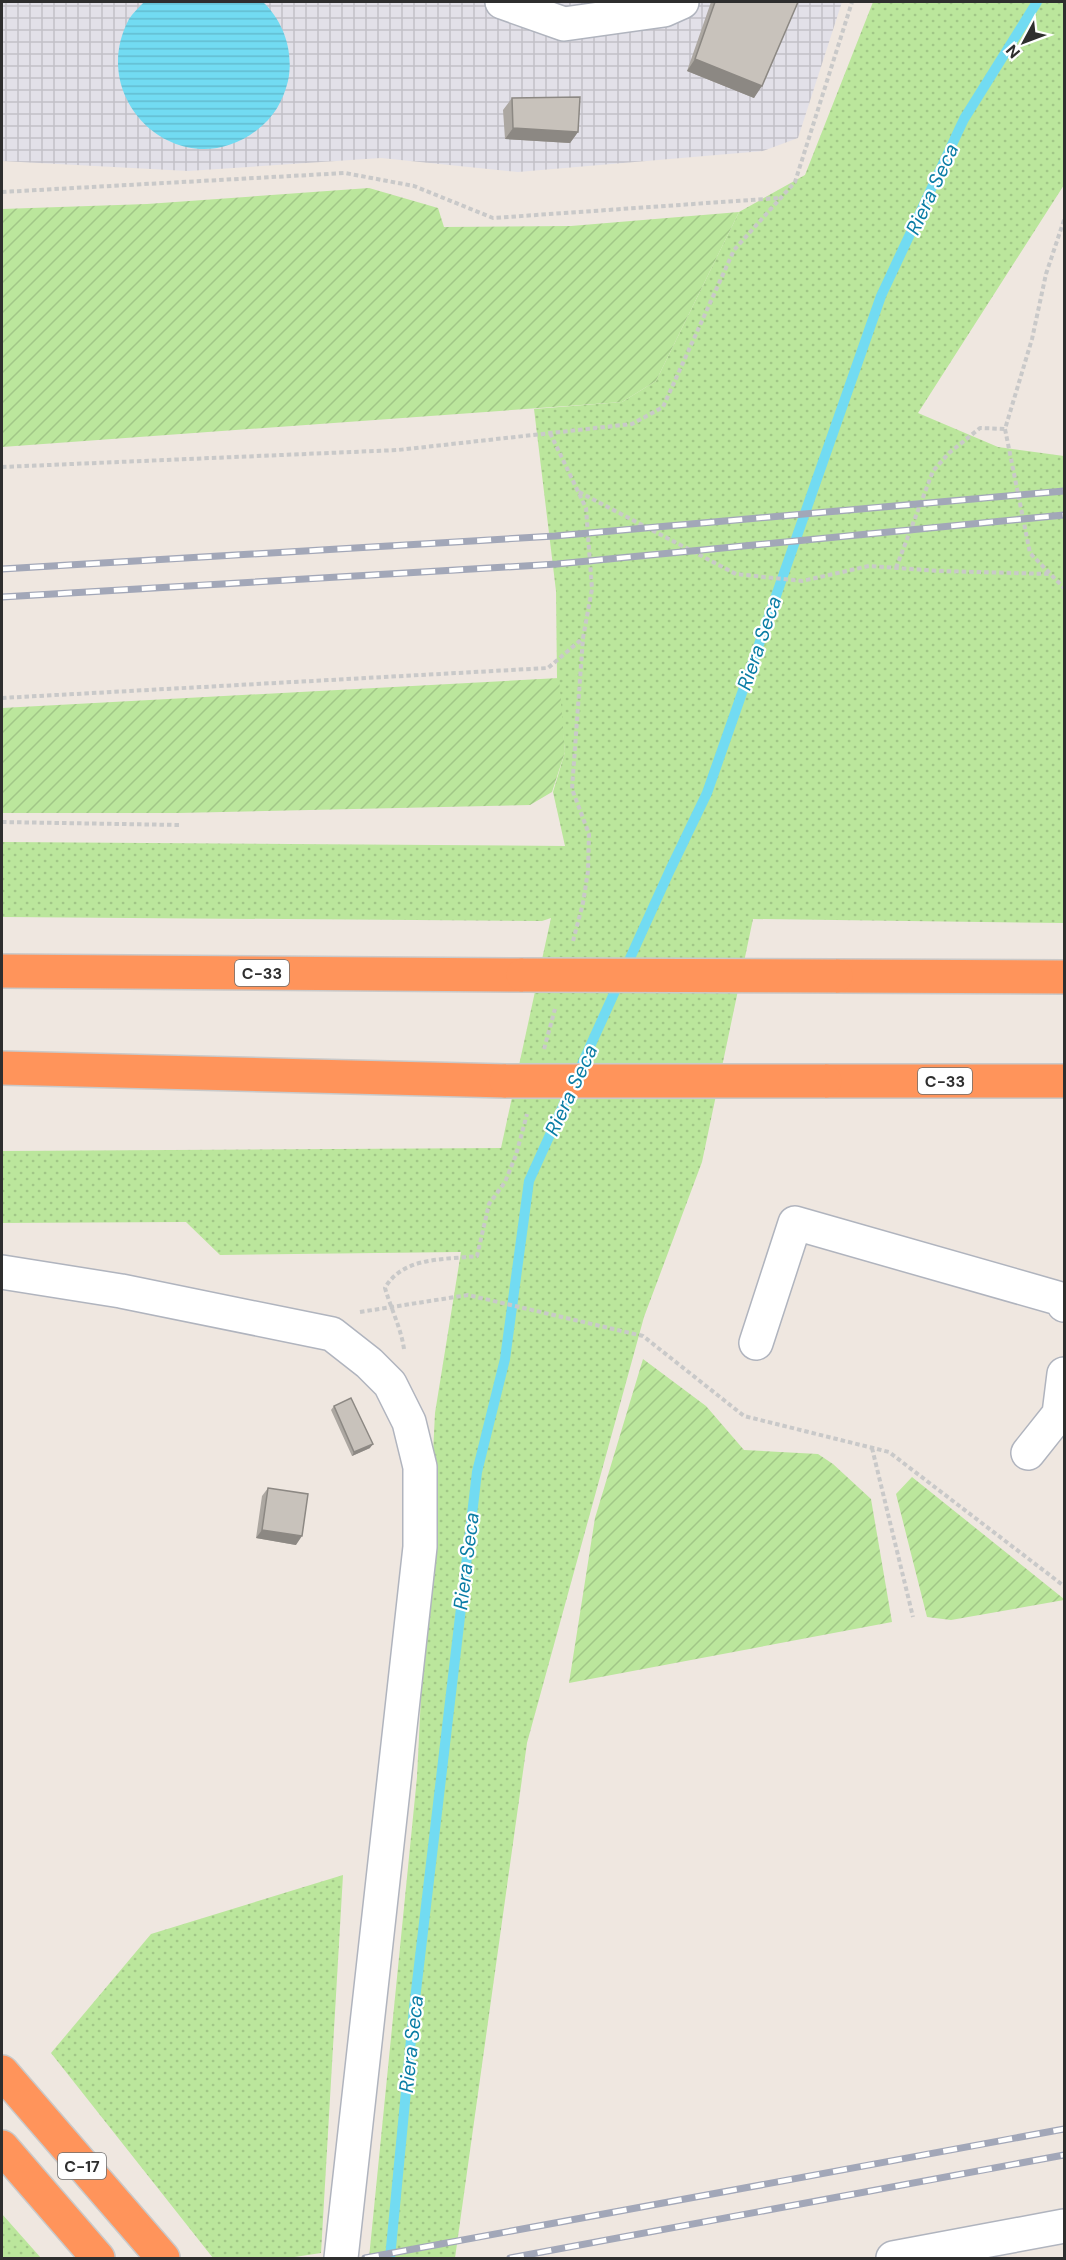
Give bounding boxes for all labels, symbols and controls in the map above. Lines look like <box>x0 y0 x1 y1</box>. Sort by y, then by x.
north arrow <box>994 12 1054 72</box>
text: N <box>1001 40 1025 63</box>
water label: Riera Seca <box>900 139 964 239</box>
water label: Riera Seca <box>731 593 787 693</box>
road number: C-33 <box>235 960 289 986</box>
water label: Riera Seca <box>539 1040 603 1140</box>
road number: C-33 <box>918 1068 972 1094</box>
water label: Riera Seca <box>447 1511 485 1611</box>
water label: Riera Seca <box>393 1994 429 2094</box>
road number: C-17 <box>58 2153 106 2179</box>

